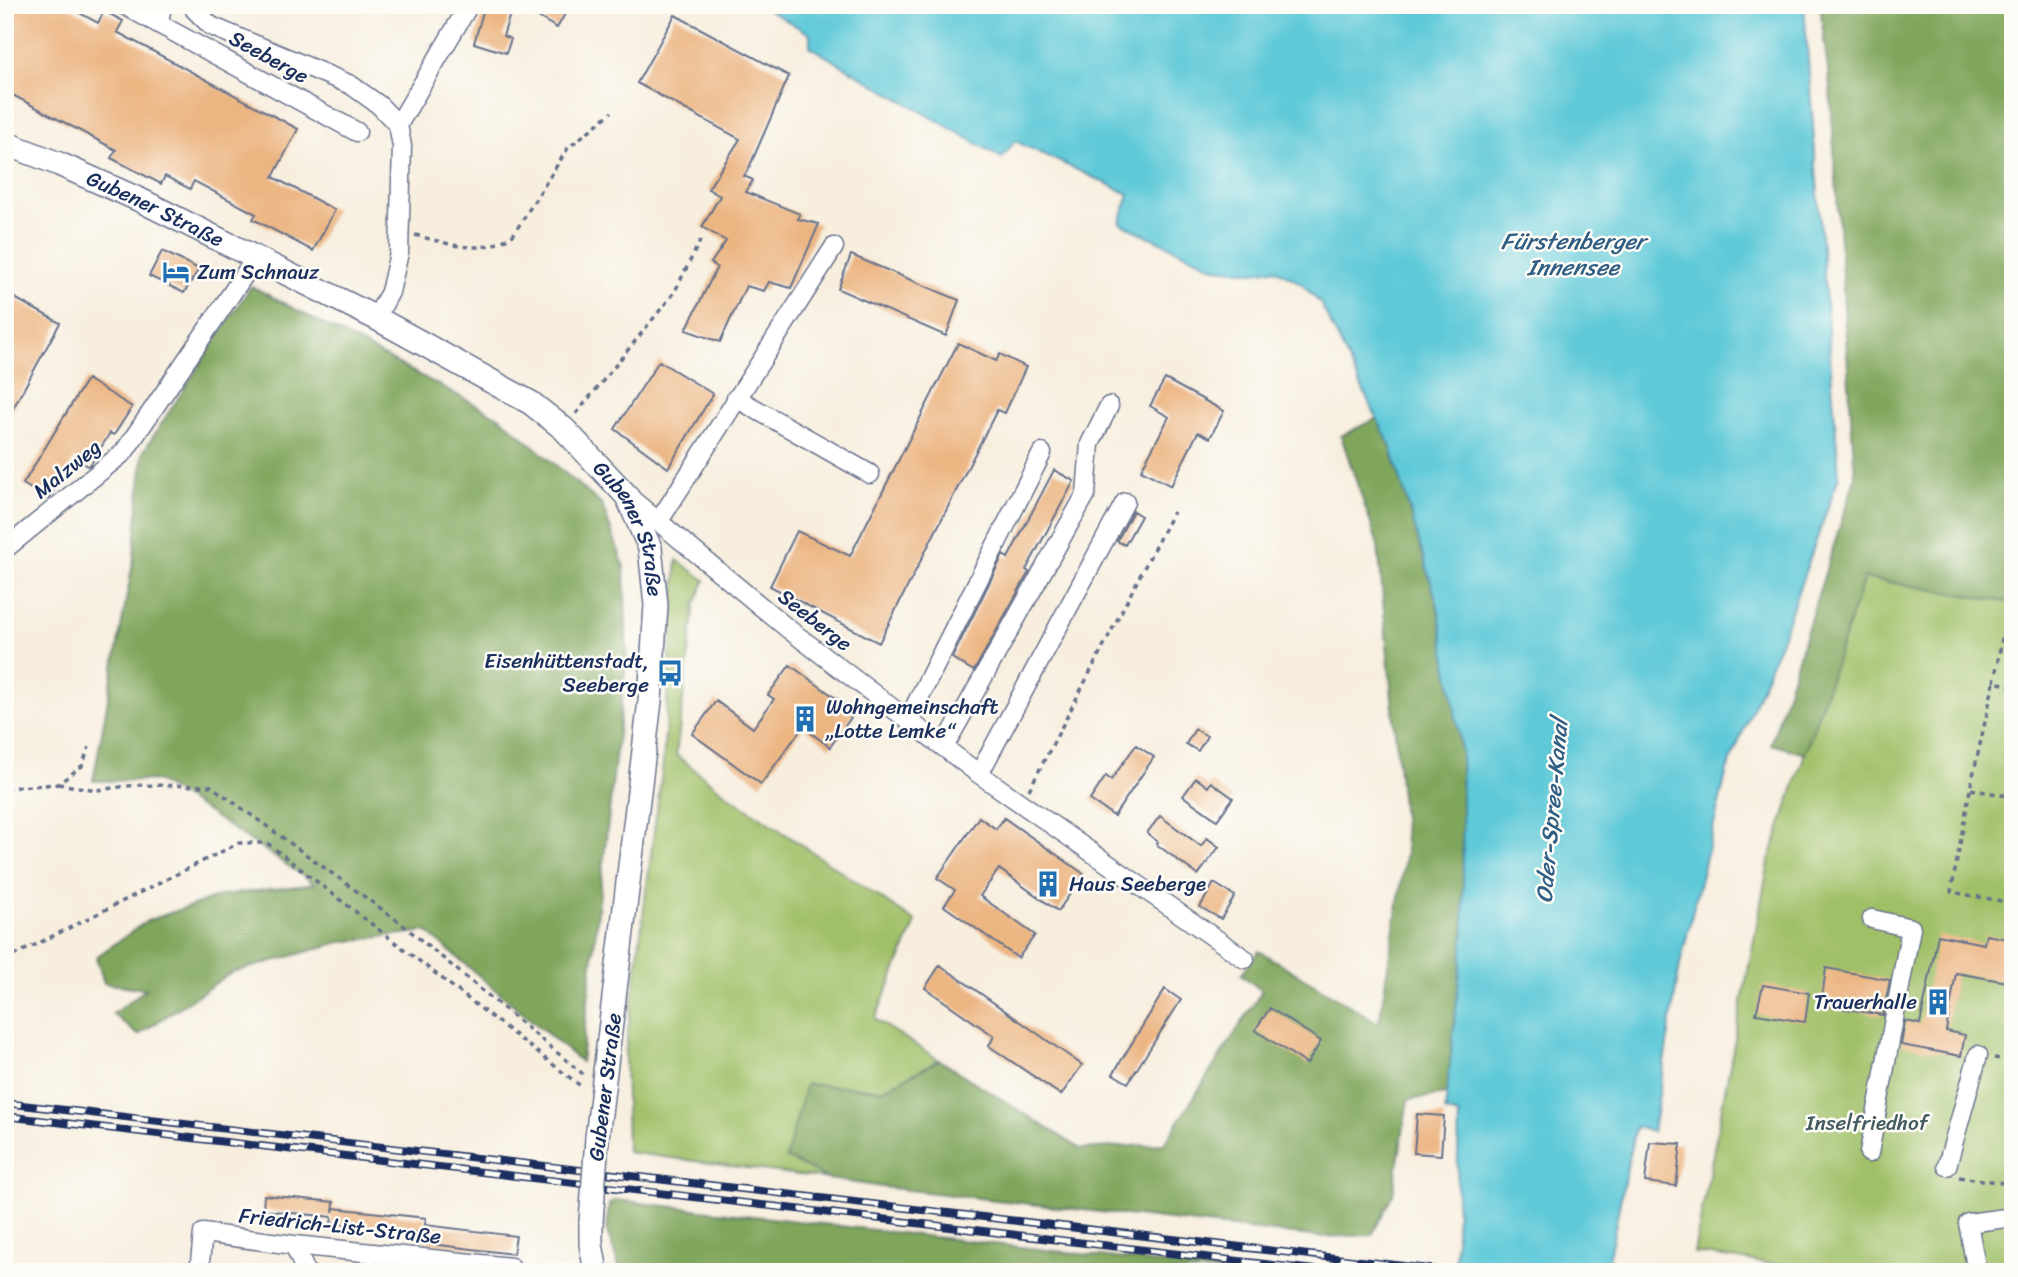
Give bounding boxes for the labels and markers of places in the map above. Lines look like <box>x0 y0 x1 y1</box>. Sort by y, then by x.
place label: Zum Schnauz <box>197 253 320 291</box>
hotel icon: Zum Schnauz <box>161 257 191 287</box>
place label: Eisenhüttenstadt, Seeberge <box>484 642 649 704</box>
bus stop icon: Eisenhüttenstadt, Seeberge <box>655 658 685 688</box>
place label: Wohngemeinschaft „Lotte Lemke“ <box>825 688 999 750</box>
building icon: Wohngemeinschaft „Lotte Lemke“ <box>790 704 820 734</box>
place label: Haus Seeberge <box>1069 865 1206 903</box>
building icon: Haus Seeberge <box>1033 869 1063 899</box>
place label: Trauerhalle <box>1814 983 1917 1021</box>
building icon: Trauerhalle <box>1923 987 1953 1017</box>

